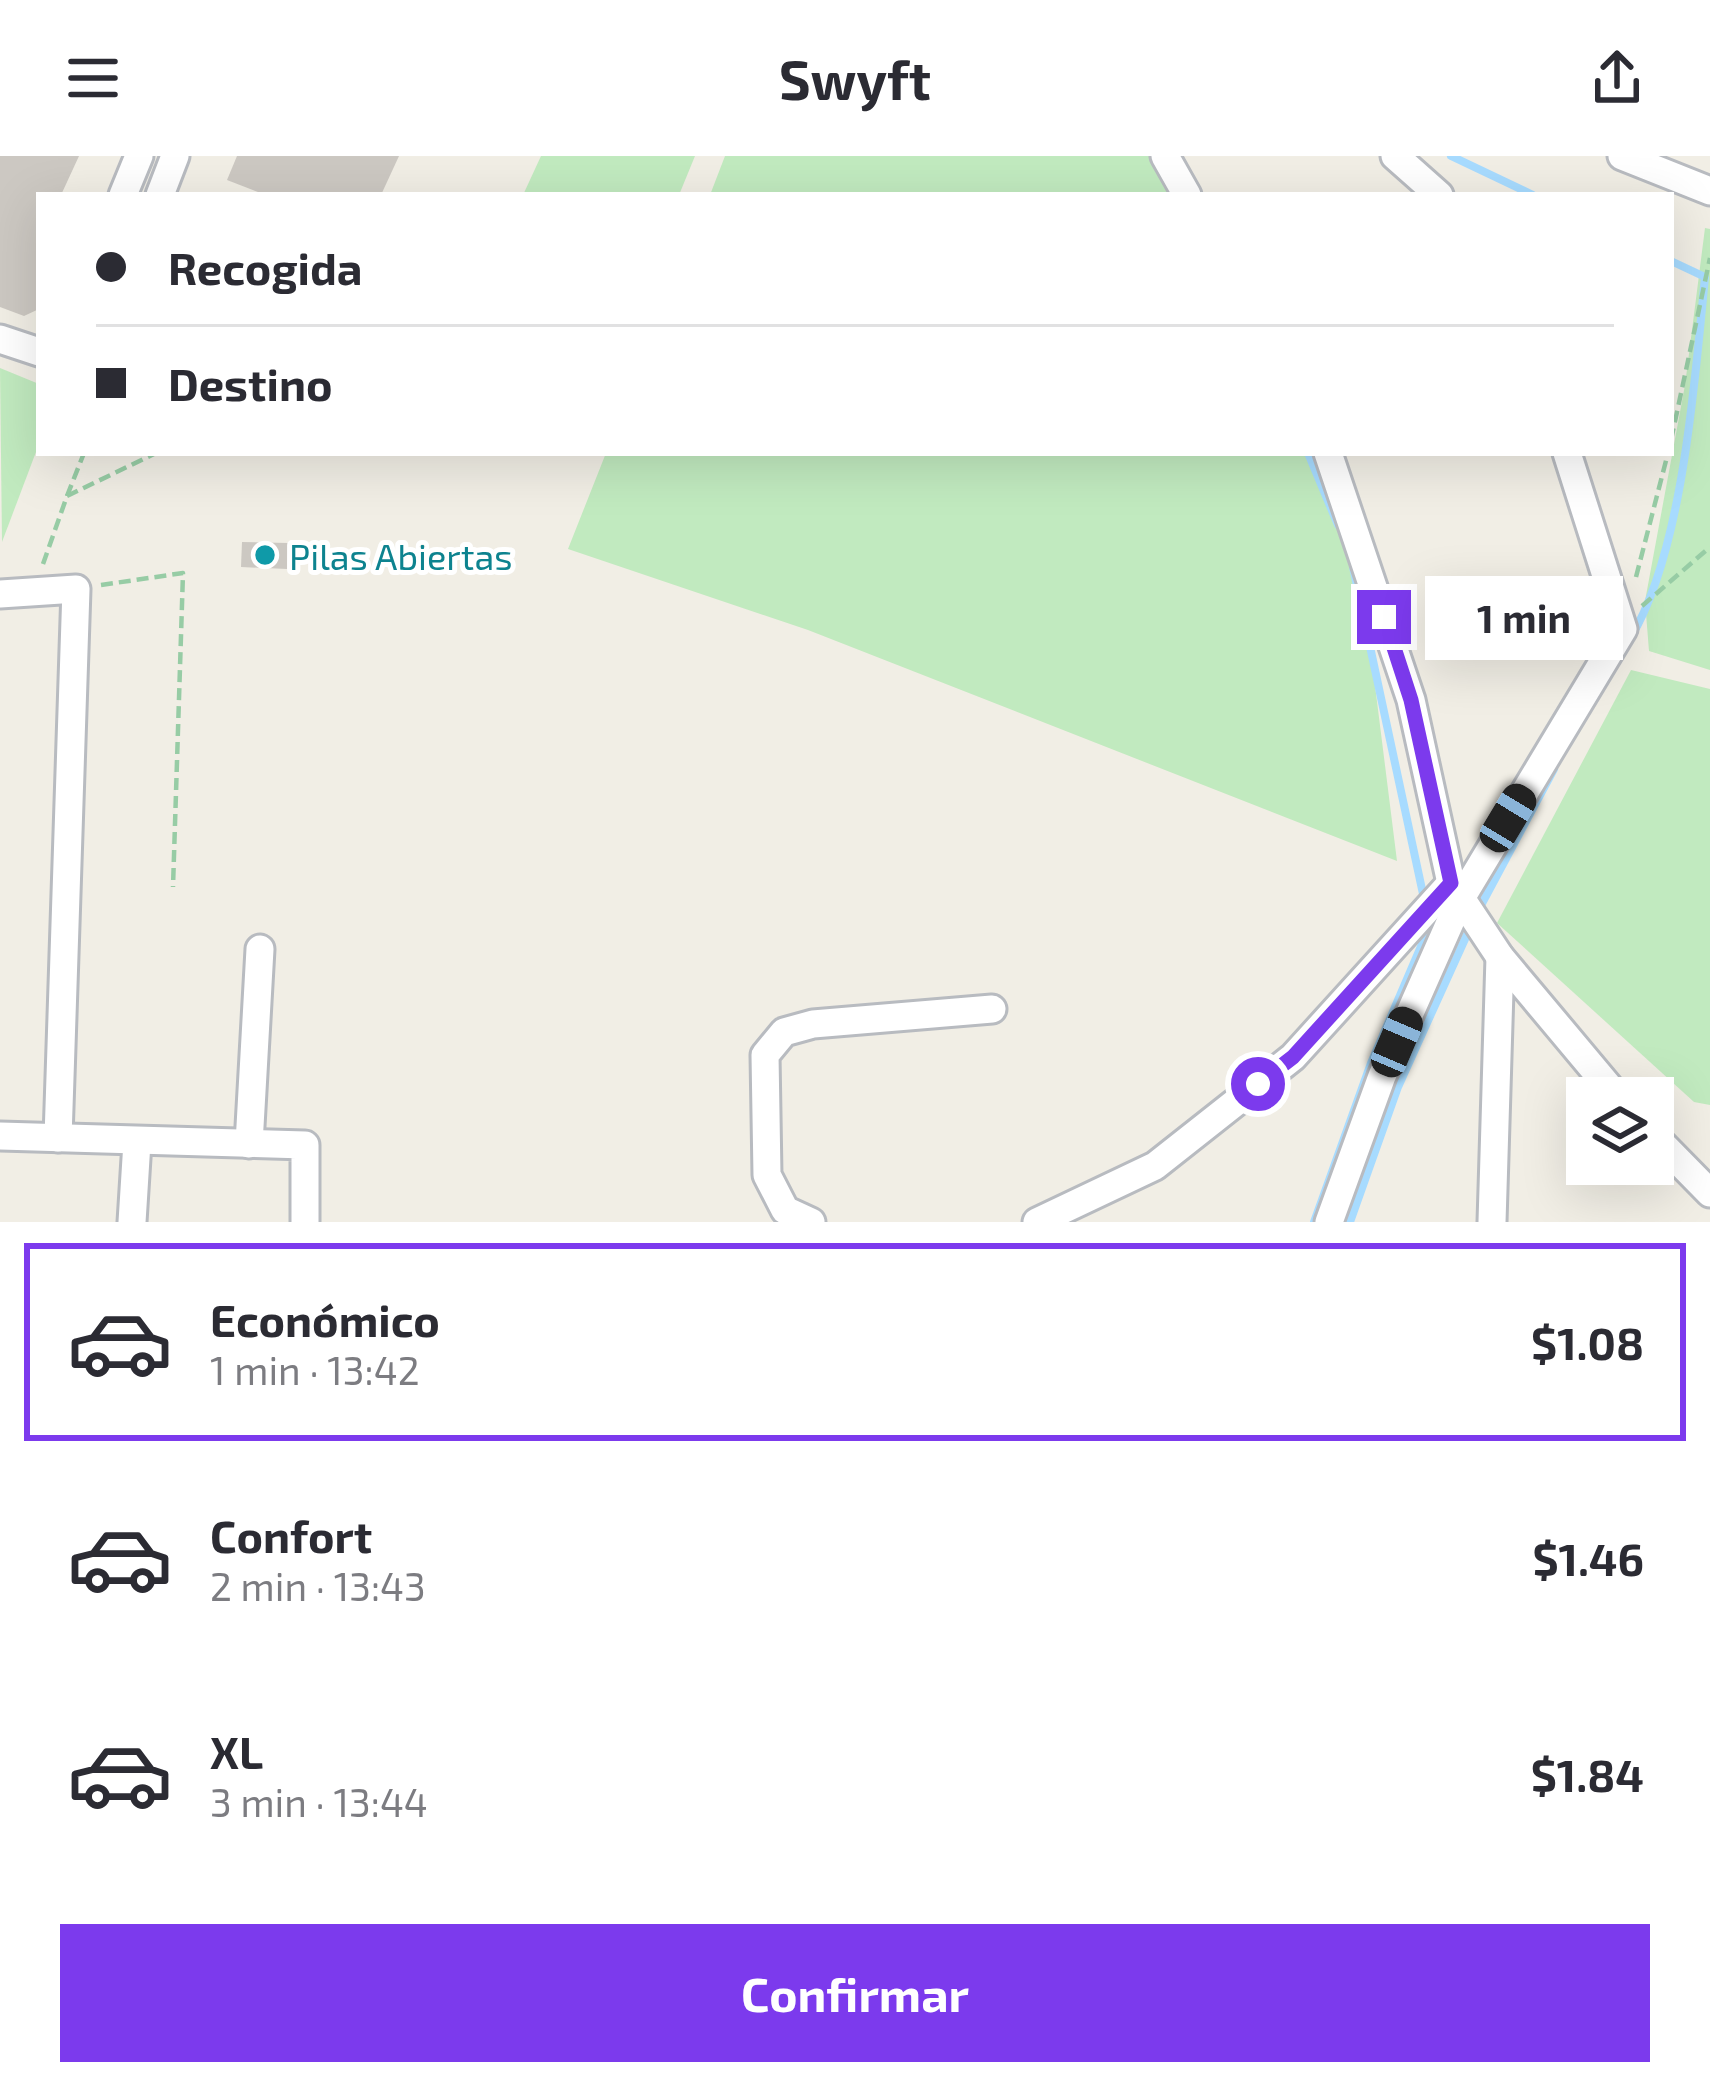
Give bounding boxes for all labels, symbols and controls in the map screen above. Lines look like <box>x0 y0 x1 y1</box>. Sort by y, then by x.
icon: menu <box>60 45 126 111</box>
icon: share <box>1584 45 1650 111</box>
text: Swyft <box>779 46 931 111</box>
text: Recogida <box>168 240 363 294</box>
text: Destino <box>168 356 332 410</box>
place label: Pilas Abiertas <box>289 534 512 577</box>
marker: Pilas Abiertas <box>252 542 278 568</box>
callout: 1 min <box>1426 575 1624 659</box>
route end <box>1357 590 1411 644</box>
text: 1 min <box>1477 594 1571 641</box>
car <box>1474 778 1542 858</box>
car <box>1366 1002 1428 1082</box>
route start <box>1231 1057 1285 1111</box>
map controls <box>1566 1077 1674 1185</box>
button: layers <box>1566 1077 1674 1185</box>
icon: car <box>66 1288 174 1396</box>
text: Económico <box>210 1292 440 1346</box>
text: $1.08 <box>1531 1315 1644 1369</box>
text: 1 min · 13:42 <box>210 1346 420 1393</box>
icon: car <box>66 1504 174 1612</box>
text: Confort <box>210 1508 372 1562</box>
text: $1.46 <box>1532 1531 1644 1585</box>
text: 2 min · 13:43 <box>210 1562 426 1609</box>
icon: car <box>66 1720 174 1828</box>
text: XL <box>210 1724 263 1778</box>
text: $1.84 <box>1531 1747 1644 1801</box>
text: 3 min · 13:44 <box>210 1778 428 1825</box>
button: Confirmar <box>60 1924 1650 2062</box>

